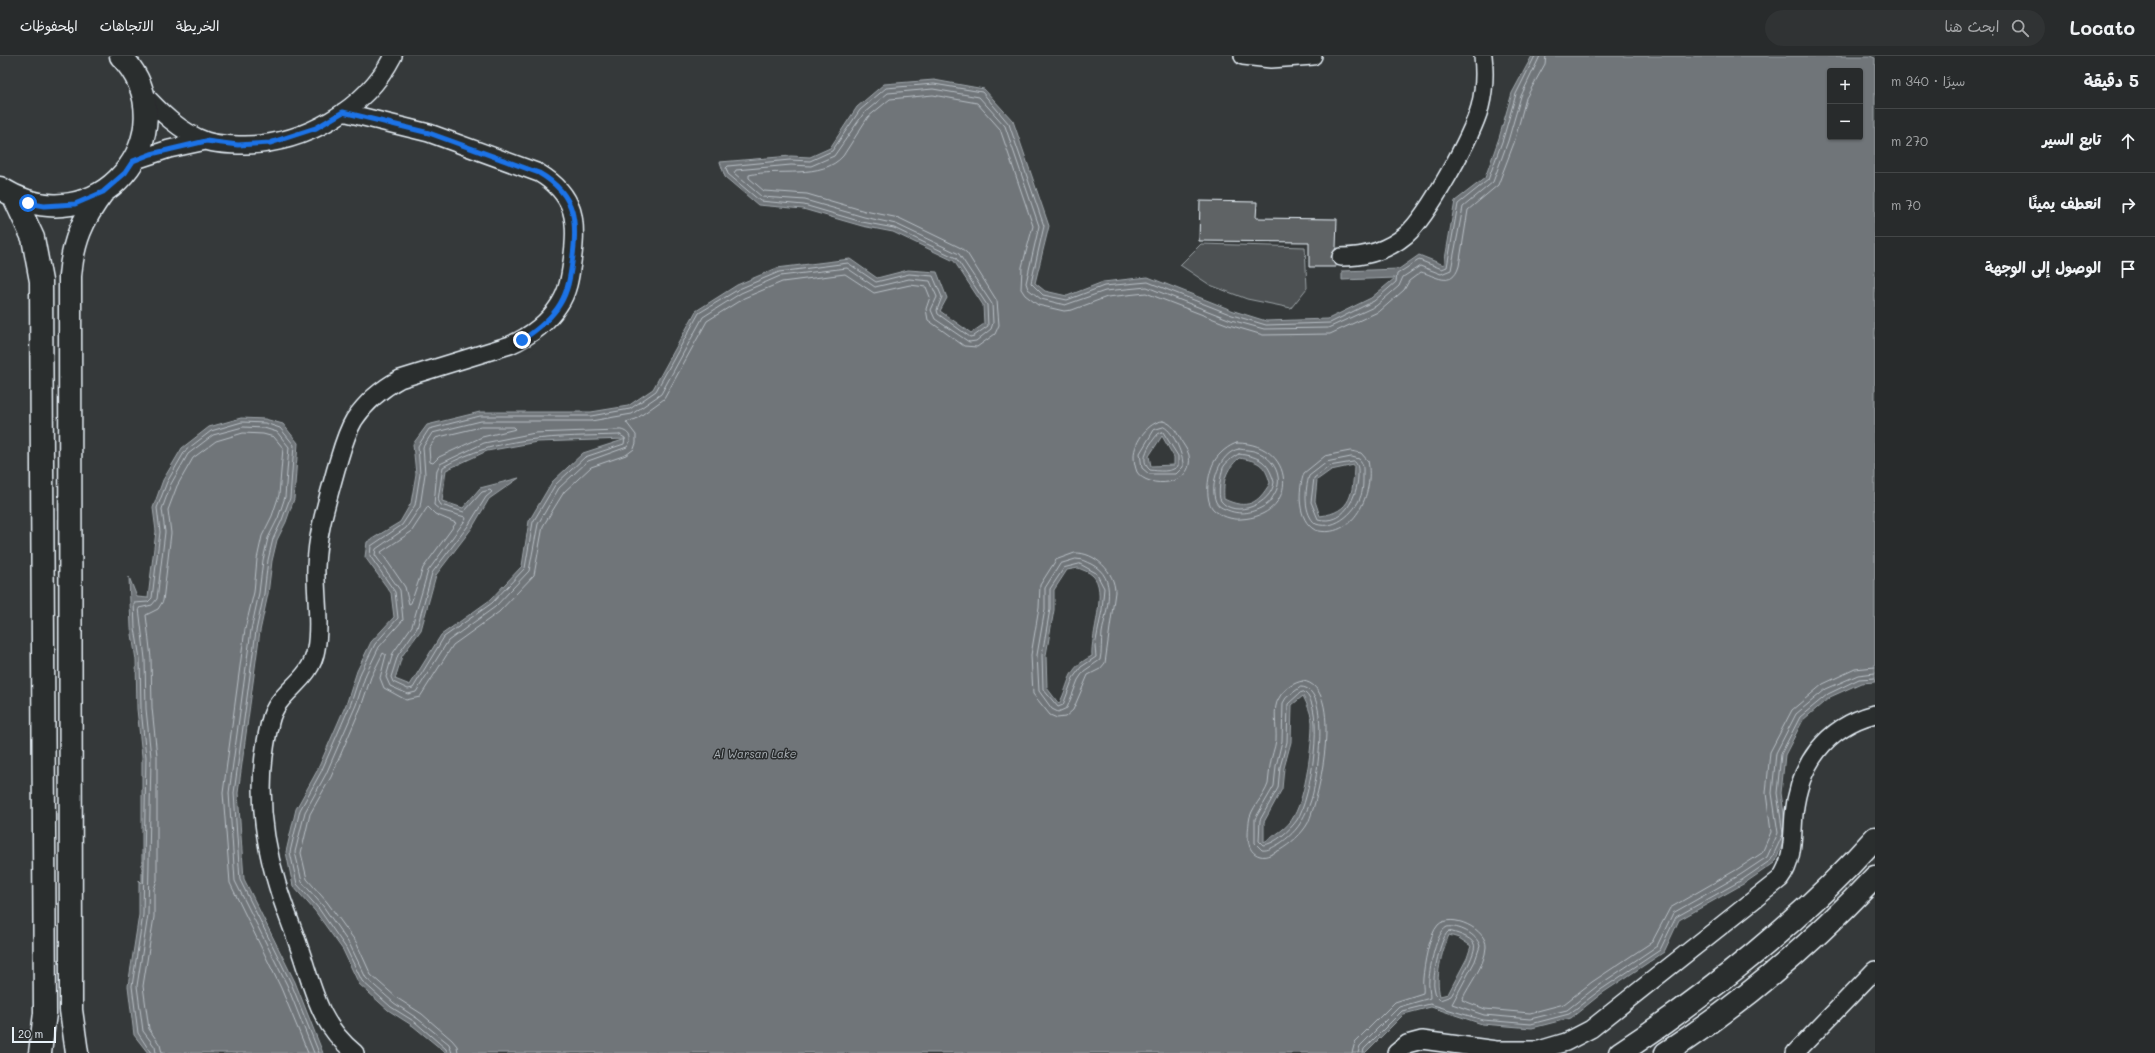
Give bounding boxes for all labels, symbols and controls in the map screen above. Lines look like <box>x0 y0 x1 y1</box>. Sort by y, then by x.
search box <box>1765 10 2045 46</box>
text: Locato <box>2069 15 2135 40</box>
text: المحفوظات <box>20 16 78 35</box>
text: الاتجاهات <box>100 16 154 35</box>
text: الخريطة <box>176 16 219 35</box>
text: ابحث هنا <box>1944 16 1999 36</box>
icon: search <box>2009 17 2031 39</box>
map controls <box>1827 68 1863 140</box>
button: + <box>1827 68 1863 104</box>
text: 5 دقيقة <box>2084 69 2139 91</box>
text: سيرًا · 340 m <box>1891 72 1965 89</box>
button: − <box>1827 104 1863 140</box>
text: تابع السير <box>2042 129 2101 149</box>
icon: ahead <box>2117 130 2139 152</box>
text: 270 m <box>1891 132 1928 149</box>
text: انعطف يمينًا <box>2029 193 2101 213</box>
route start <box>19 194 37 212</box>
icon: right <box>2117 194 2139 216</box>
text: 70 m <box>1891 196 1921 213</box>
text: الوصول إلى الوجهة <box>1985 257 2101 277</box>
icon: arrive <box>2117 258 2139 280</box>
route end <box>513 331 531 349</box>
water label: Al Warsan Lake <box>713 746 797 761</box>
scale bar <box>12 1025 56 1044</box>
text: 20 m <box>18 1026 43 1041</box>

